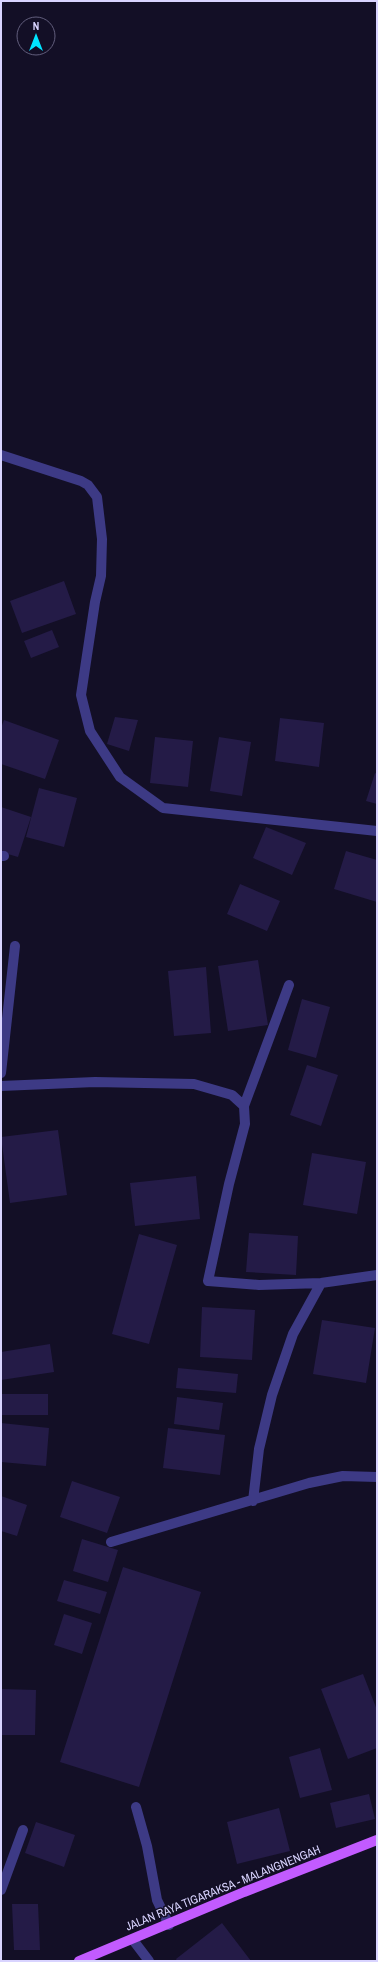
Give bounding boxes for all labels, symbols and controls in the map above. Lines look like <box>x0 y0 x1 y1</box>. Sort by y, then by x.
north arrow <box>16 16 56 56</box>
text: N <box>33 19 39 33</box>
street label: JALAN RAYA TIGARAKSA - MALANGNENGAH <box>123 1841 323 1935</box>

